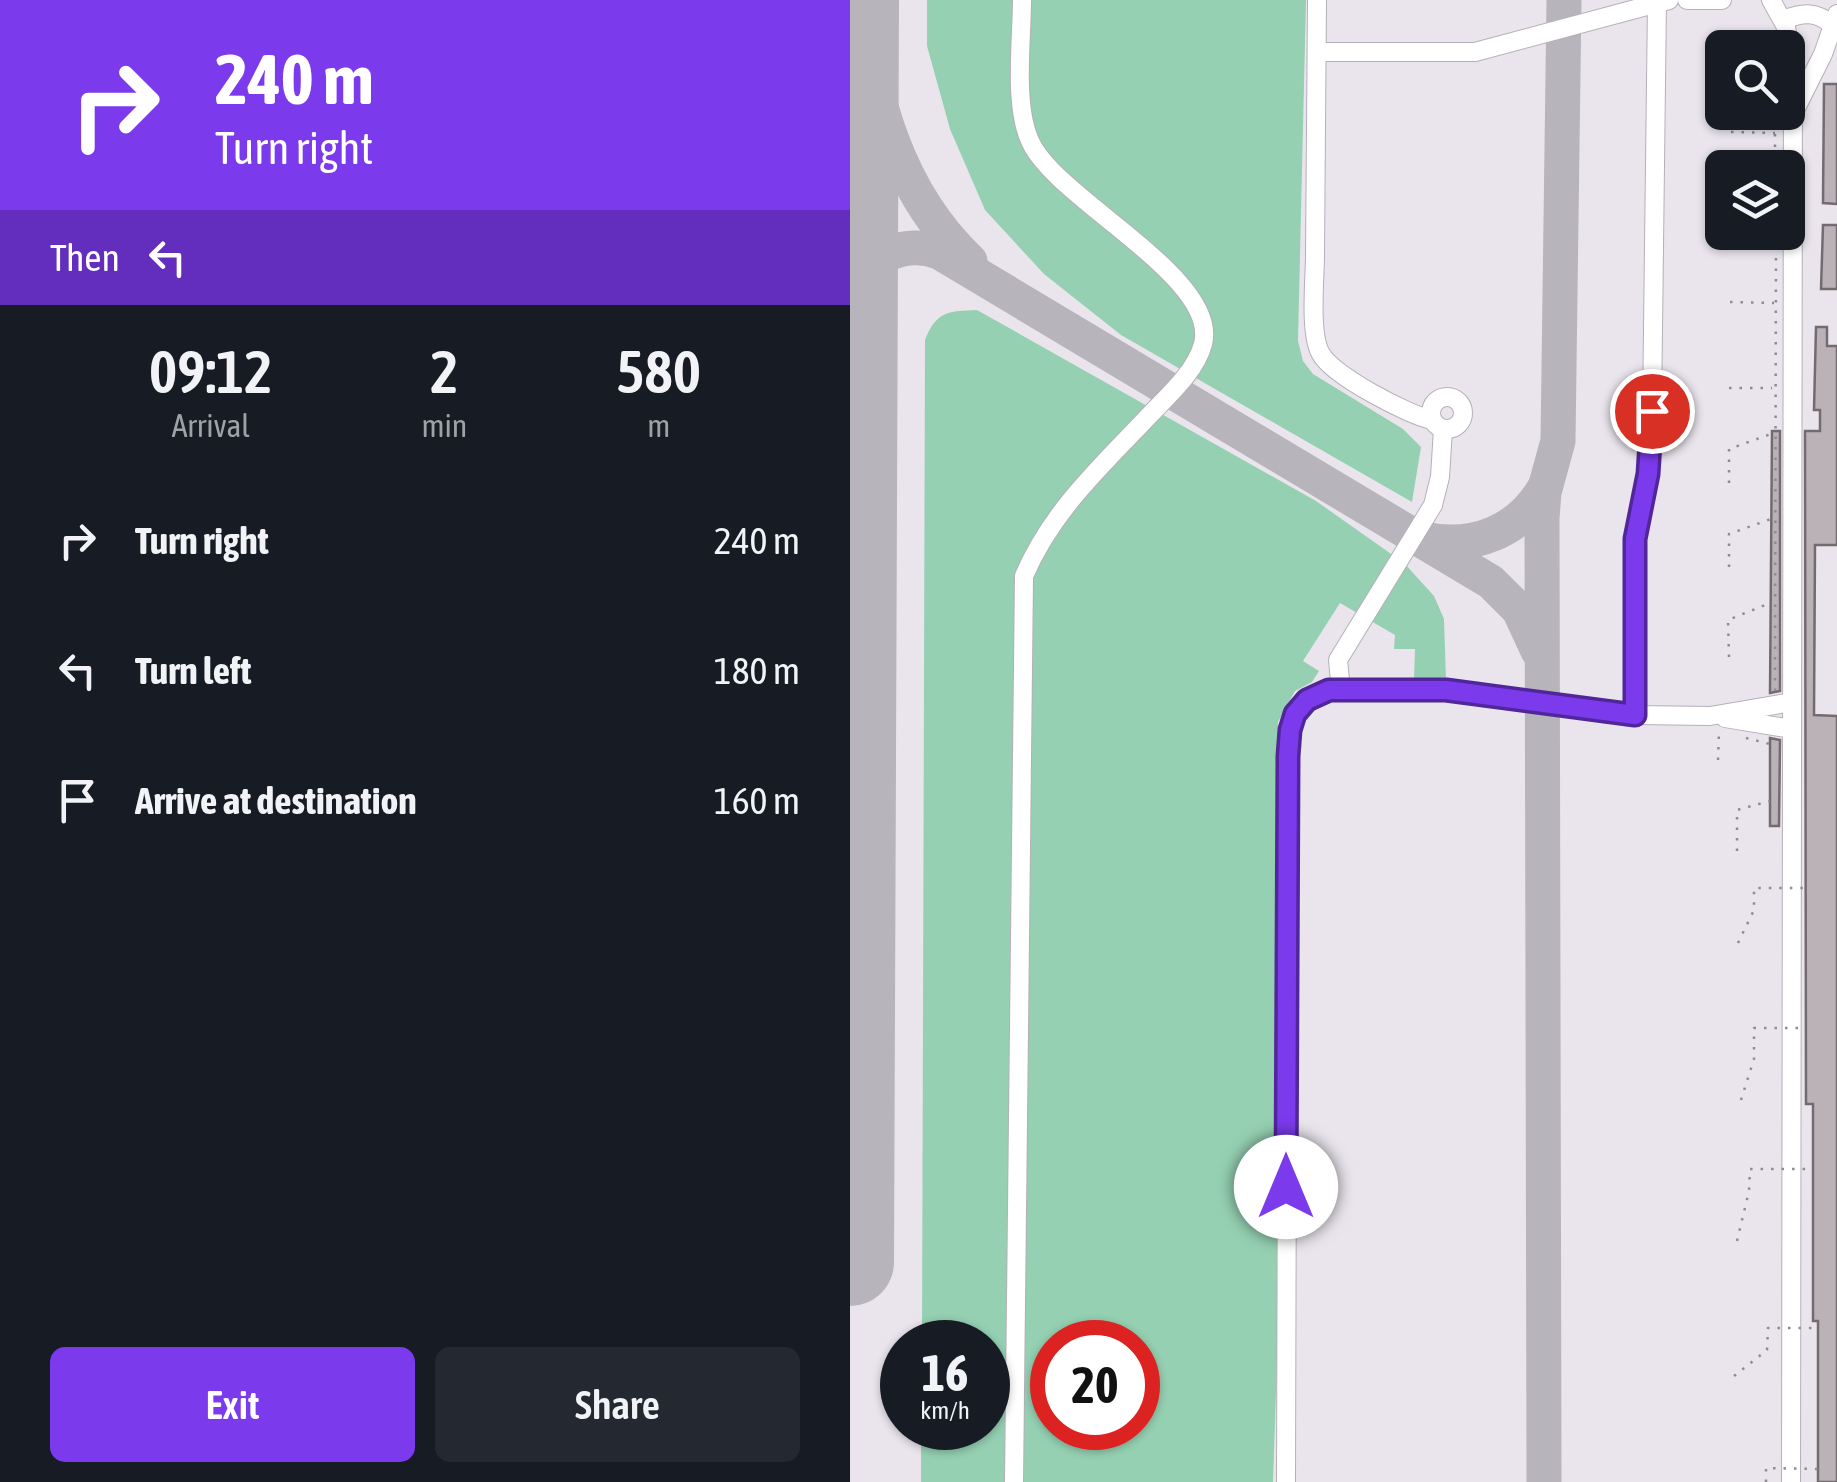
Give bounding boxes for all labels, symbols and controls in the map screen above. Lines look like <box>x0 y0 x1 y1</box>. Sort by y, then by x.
map controls <box>1705 30 1805 250</box>
button: search <box>1705 30 1805 130</box>
text: 240 m <box>215 39 374 119</box>
icon: right <box>50 40 180 170</box>
text: Turn right <box>215 122 373 174</box>
button: layers <box>1705 150 1805 250</box>
icon: left <box>140 230 195 285</box>
text: Then <box>50 236 120 279</box>
text: 09:12 <box>149 337 272 406</box>
text: 2 <box>430 337 459 406</box>
text: 580 <box>616 337 701 406</box>
pin <box>1610 369 1695 454</box>
icon: arrive <box>1625 384 1680 439</box>
text: Arrival <box>172 407 250 444</box>
text: min <box>421 407 467 444</box>
text: m <box>647 407 670 444</box>
icon: right <box>50 513 105 568</box>
text: Turn right <box>135 519 269 562</box>
text: 240 m <box>714 519 800 562</box>
icon: left <box>50 643 105 698</box>
text: Turn left <box>135 649 251 692</box>
text: 180 m <box>714 649 800 692</box>
icon: arrive <box>50 773 105 828</box>
text: Arrive at destination <box>135 779 417 822</box>
text: 160 m <box>714 779 800 822</box>
position arrow <box>1234 1135 1338 1239</box>
speed limit sign: 20 <box>1030 1320 1160 1450</box>
text: 16 <box>921 1344 968 1402</box>
button: Exit <box>50 1347 415 1462</box>
button: Share <box>435 1347 800 1462</box>
text: km/h <box>920 1396 970 1424</box>

